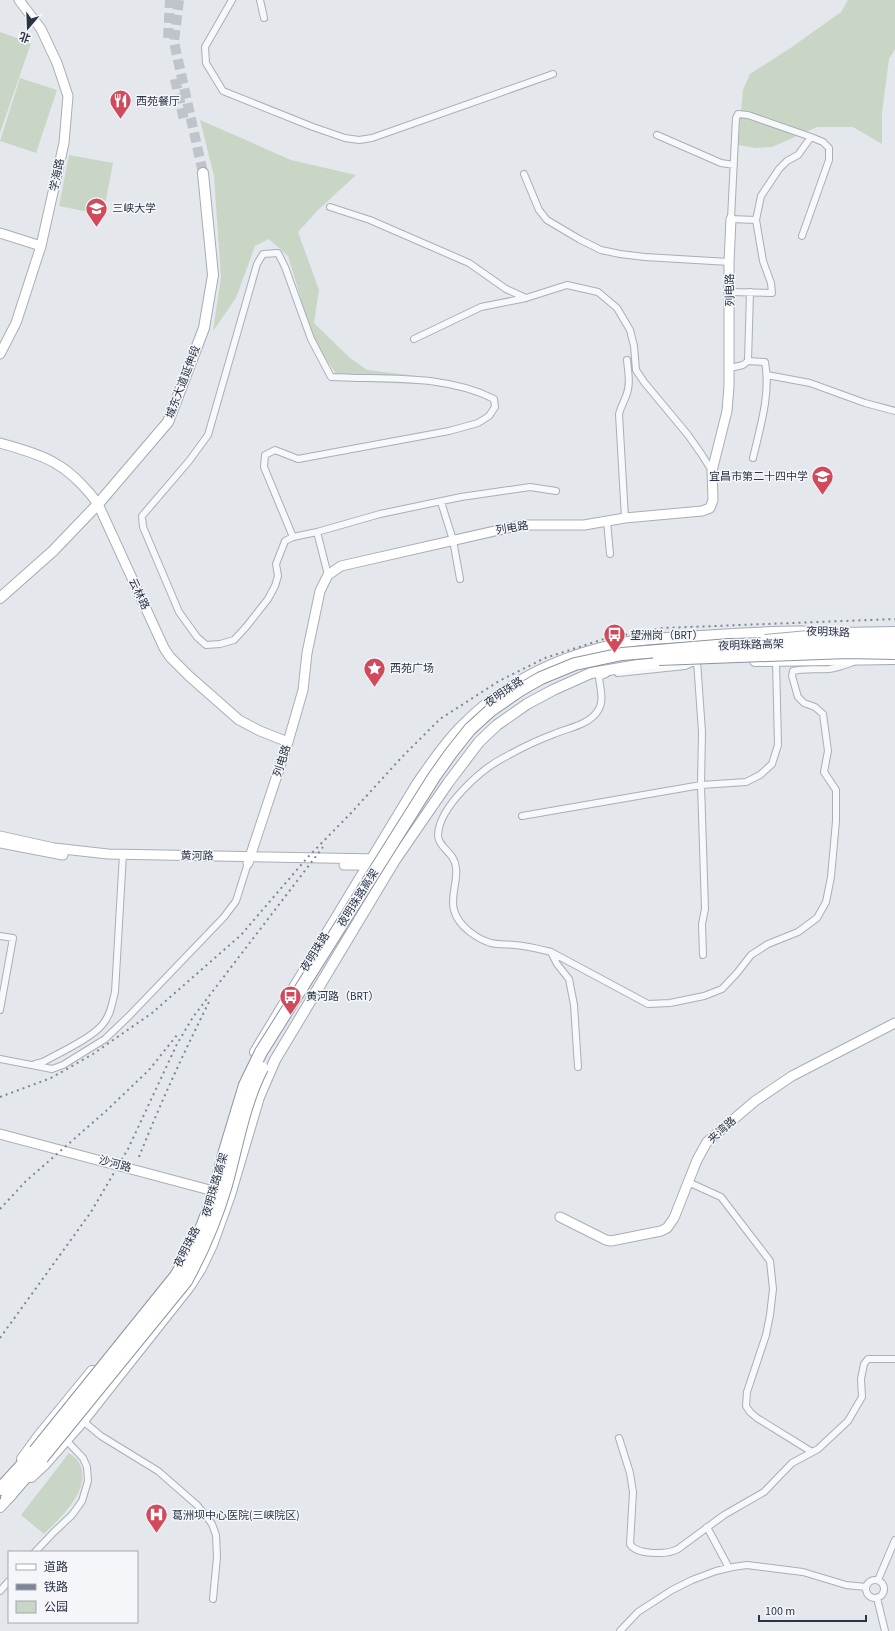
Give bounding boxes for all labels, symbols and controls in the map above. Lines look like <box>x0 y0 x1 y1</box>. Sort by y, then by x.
north arrow <box>8 8 48 48</box>
text: 北 <box>17 28 33 46</box>
restaurant icon: 西苑餐厅 <box>108 88 134 121</box>
place label: 西苑餐厅 <box>136 94 180 109</box>
street label: 学海路 <box>46 157 68 193</box>
school or university icon: 三峡大学 <box>83 195 109 228</box>
place label: 三峡大学 <box>112 201 156 216</box>
street label: 列电路 <box>722 273 738 307</box>
street label: 城东大道延伸段 <box>162 343 204 421</box>
school or university icon: 宜昌市第二十四中学 <box>810 463 836 496</box>
place label: 宜昌市第二十四中学 <box>709 469 808 484</box>
street label: 列电路 <box>495 518 529 538</box>
street label: 云林路 <box>125 576 153 612</box>
bus stop icon: 望洲岗（BRT） <box>602 622 628 655</box>
street label: 夜明珠路 <box>806 624 850 640</box>
place label: 望洲岗（BRT） <box>630 628 703 643</box>
street label: 夜明珠路高架 <box>718 636 784 654</box>
place icon: 西苑广场 <box>361 655 387 688</box>
place label: 西苑广场 <box>390 661 434 676</box>
street label: 夜明珠路 <box>482 673 526 711</box>
street label: 列电路 <box>270 743 294 779</box>
street label: 黄河路 <box>180 848 214 864</box>
street label: 夜明珠路高架 <box>334 866 382 930</box>
street label: 夜明珠路 <box>297 929 333 975</box>
bus stop icon: 黄河路（BRT） <box>277 983 303 1016</box>
place label: 黄河路（BRT） <box>306 989 379 1004</box>
street label: 夹湾路 <box>705 1113 739 1147</box>
street label: 夜明珠路高架 <box>199 1151 231 1219</box>
street label: 沙河路 <box>97 1152 133 1176</box>
street label: 夜明珠路 <box>170 1224 204 1270</box>
hospital icon: 葛洲坝中心医院(三峡院区) <box>143 1502 169 1535</box>
place label: 葛洲坝中心医院(三峡院区) <box>172 1508 300 1523</box>
legend <box>8 1551 138 1623</box>
text: 道路 <box>44 1559 68 1576</box>
text: 铁路 <box>44 1579 68 1596</box>
scale bar <box>759 1597 866 1623</box>
text: 公园 <box>44 1599 68 1616</box>
text: 100 m <box>765 1603 795 1620</box>

